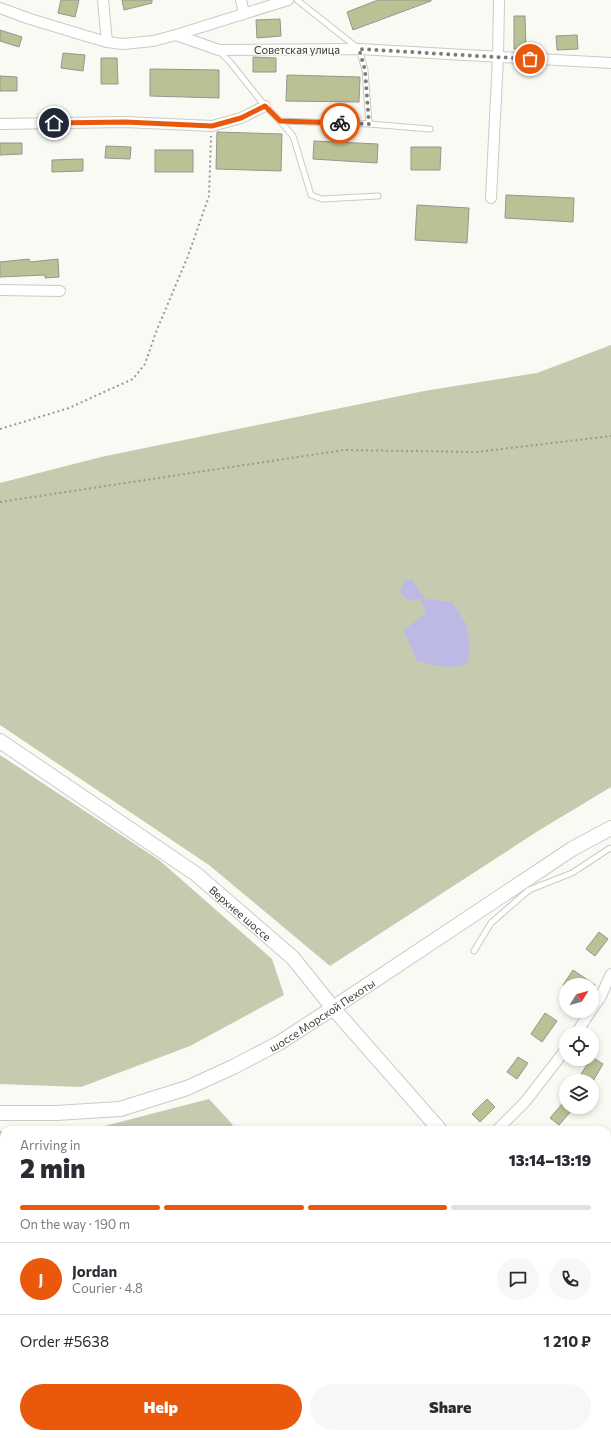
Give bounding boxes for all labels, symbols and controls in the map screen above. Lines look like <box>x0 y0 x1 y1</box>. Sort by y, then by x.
pin <box>513 42 547 76</box>
street label: Советская улица <box>254 43 340 56</box>
icon: bag <box>519 48 541 70</box>
courier <box>320 103 360 143</box>
pin <box>37 106 71 140</box>
icon: home <box>43 112 65 134</box>
icon: bike <box>329 112 351 134</box>
street label: Верхнее шоссе <box>207 882 274 943</box>
street label: шоссе Морской Пехоты <box>267 976 377 1054</box>
north arrow <box>559 978 599 1018</box>
map controls <box>559 978 599 1114</box>
button: locate <box>559 1026 599 1066</box>
button: layers <box>559 1074 599 1114</box>
text: Arriving in <box>20 1137 80 1153</box>
text: 13:14–13:19 <box>509 1151 591 1169</box>
text: 2 min <box>20 1152 85 1183</box>
text: On the way · 190 m <box>20 1216 130 1232</box>
button: chat <box>497 1258 539 1300</box>
button: phone <box>549 1258 591 1300</box>
text: Jordan <box>72 1262 117 1280</box>
text: J <box>39 1270 43 1288</box>
text: Courier · 4.8 <box>72 1280 143 1296</box>
text: Order #5638 <box>20 1332 109 1350</box>
text: 1 210 ₽ <box>543 1332 591 1350</box>
button: Help <box>20 1384 302 1430</box>
button: Share <box>310 1384 591 1430</box>

